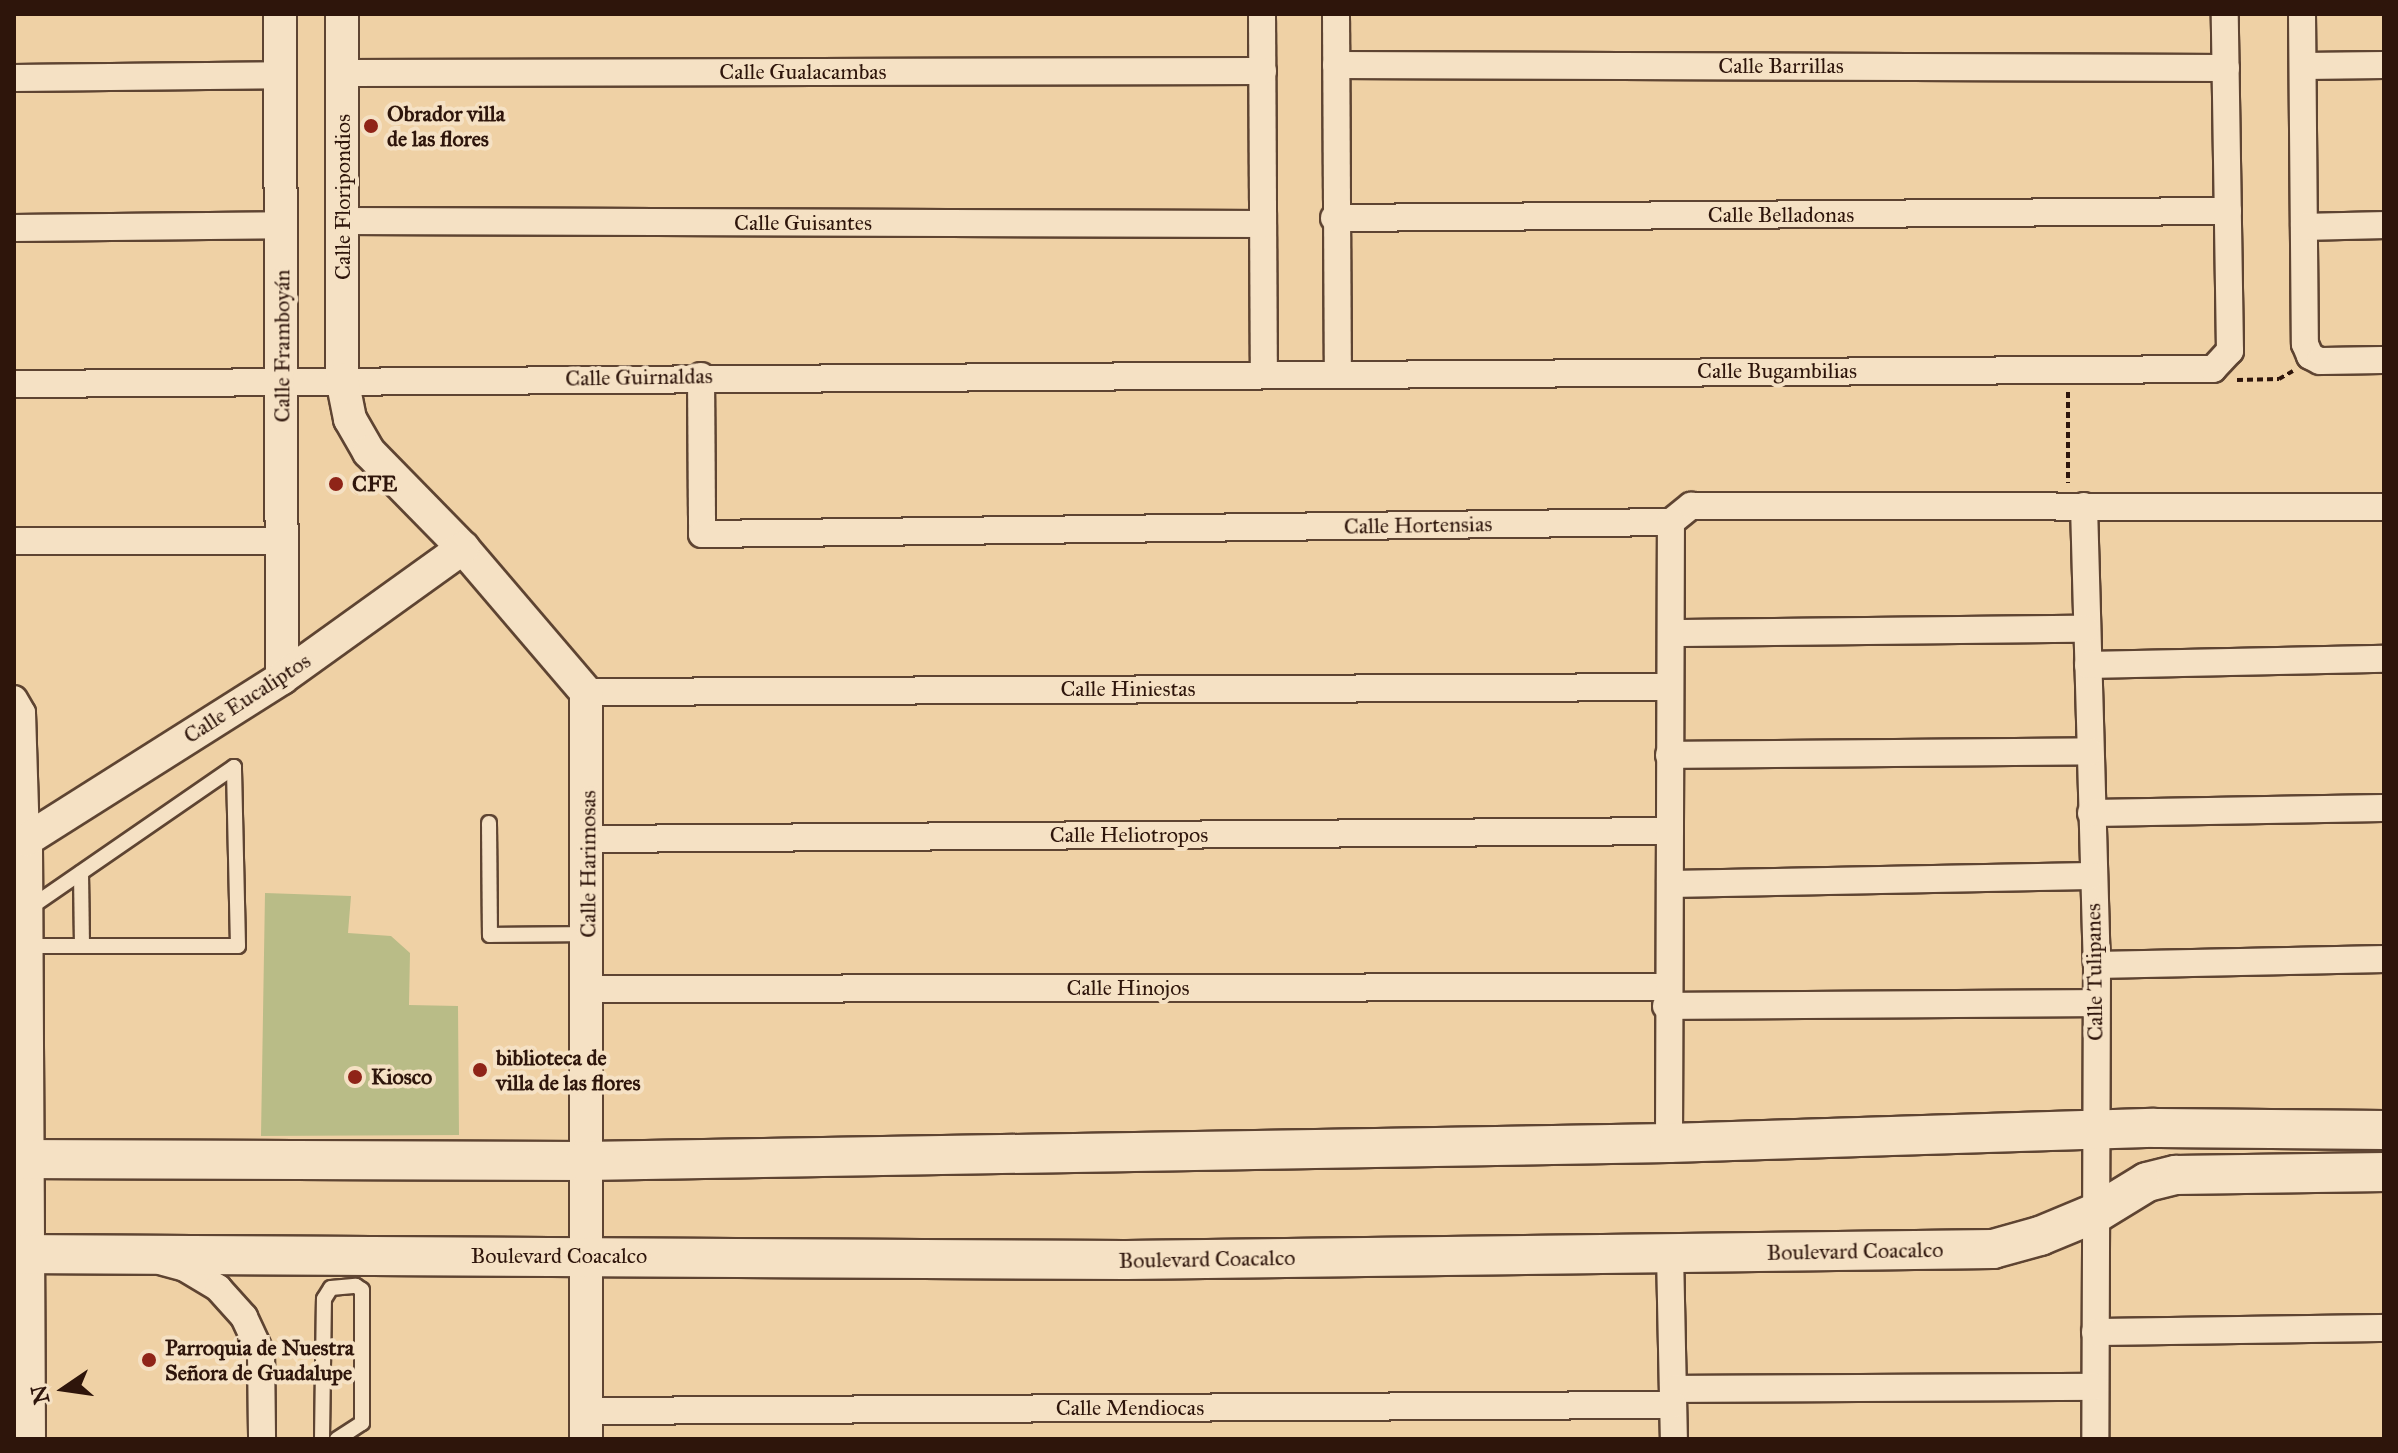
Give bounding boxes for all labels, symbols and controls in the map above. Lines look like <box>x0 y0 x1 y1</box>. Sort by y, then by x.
street label: Calle Barrillas <box>1718 53 1844 79</box>
street label: Calle Gualacambas <box>719 59 887 85</box>
place label: Obrador villa de las flores <box>387 100 505 152</box>
street label: Calle Floripondios <box>330 114 356 280</box>
marker: Obrador villa de las flores <box>362 117 380 135</box>
street label: Calle Belladonas <box>1708 202 1854 228</box>
street label: Calle Guisantes <box>734 210 872 236</box>
street label: Calle Framboyán <box>269 270 295 422</box>
street label: Calle Bugambilias <box>1697 358 1857 384</box>
street label: Calle Guirnaldas <box>565 363 713 391</box>
place label: CFE <box>352 471 397 497</box>
marker: CFE <box>327 475 345 493</box>
street label: Calle Hortensias <box>1344 511 1492 539</box>
street label: Calle Eucaliptos <box>179 647 315 749</box>
street label: Calle Hiniestas <box>1060 676 1196 702</box>
street label: Calle Harimosas <box>575 790 601 938</box>
street label: Calle Heliotropos <box>1050 822 1208 848</box>
street label: Calle Tulipanes <box>2080 903 2108 1041</box>
street label: Calle Hinojos <box>1067 975 1189 1001</box>
place label: biblioteca de villa de las flores <box>496 1044 641 1096</box>
marker: biblioteca de villa de las flores <box>471 1061 489 1079</box>
place label: Kiosco <box>371 1064 432 1090</box>
marker: Kiosco <box>346 1068 364 1086</box>
street label: Boulevard Coacalco <box>1766 1236 1944 1266</box>
street label: Boulevard Coacalco <box>471 1243 647 1269</box>
street label: Boulevard Coacalco <box>1118 1244 1296 1274</box>
place label: Parroquia de Nuestra Señora de Guadalupe <box>165 1334 354 1386</box>
north arrow <box>24 1349 104 1429</box>
marker: Parroquia de Nuestra Señora de Guadalupe <box>140 1351 158 1369</box>
text: N <box>25 1382 55 1407</box>
street label: Calle Mendiocas <box>1056 1395 1204 1421</box>

